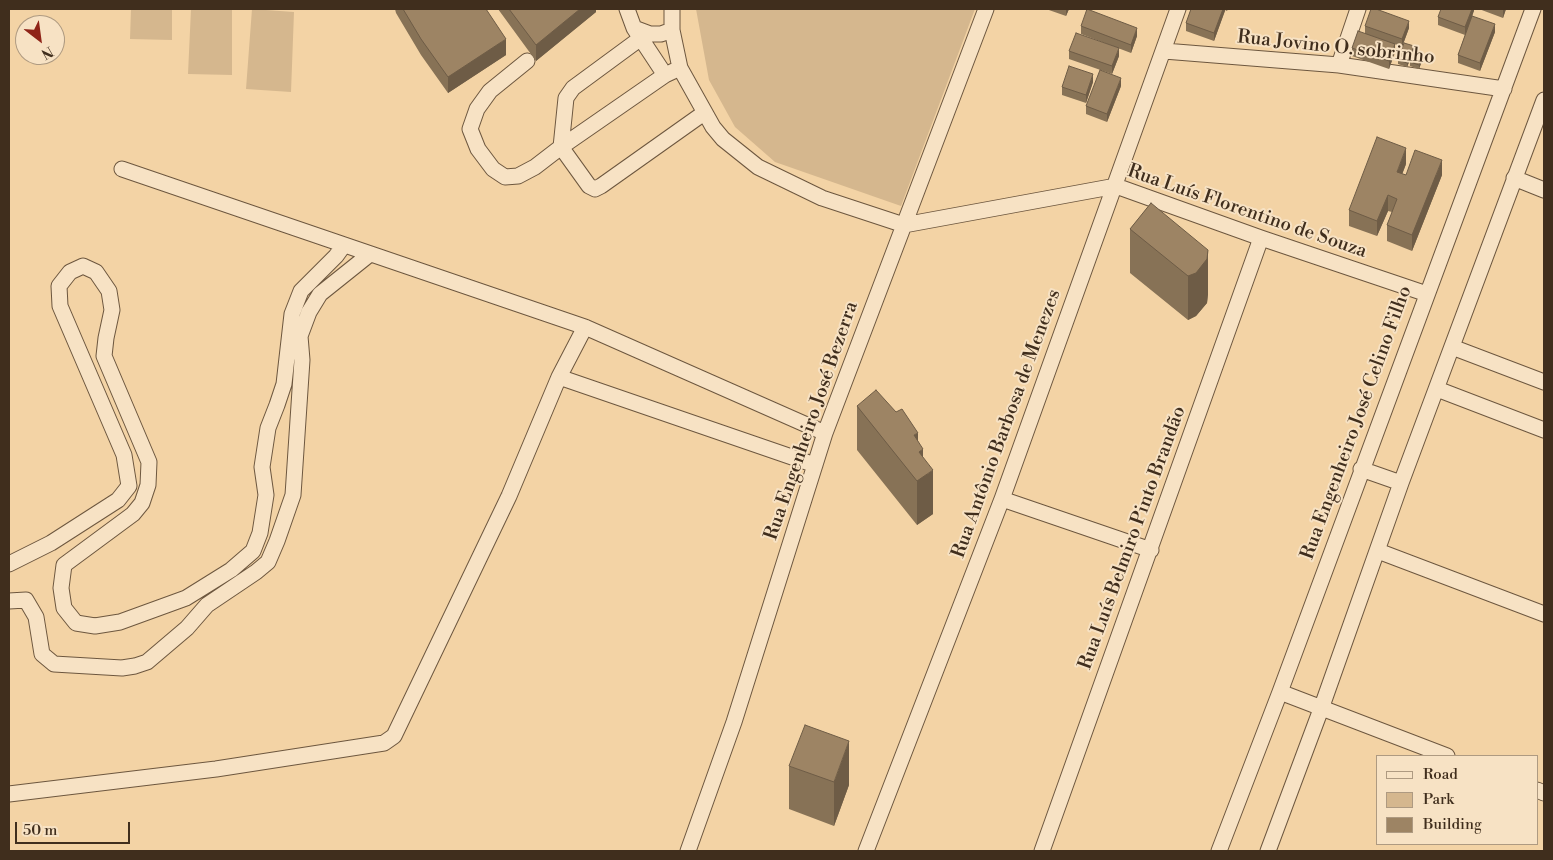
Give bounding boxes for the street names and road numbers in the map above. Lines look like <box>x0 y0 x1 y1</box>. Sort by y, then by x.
street label: Rua Jovino O. sobrinho <box>1236 26 1436 70</box>
street label: Rua Luís Florentino de Souza <box>1124 160 1370 264</box>
street label: Rua Engenheiro José Celino Filho <box>1297 283 1417 563</box>
street label: Rua Antônio Barbosa de Menezes <box>948 287 1066 561</box>
street label: Rua Engenheiro José Bezerra <box>760 299 864 543</box>
street label: Rua Luís Belmiro Pinto Brandão <box>1075 403 1191 673</box>

